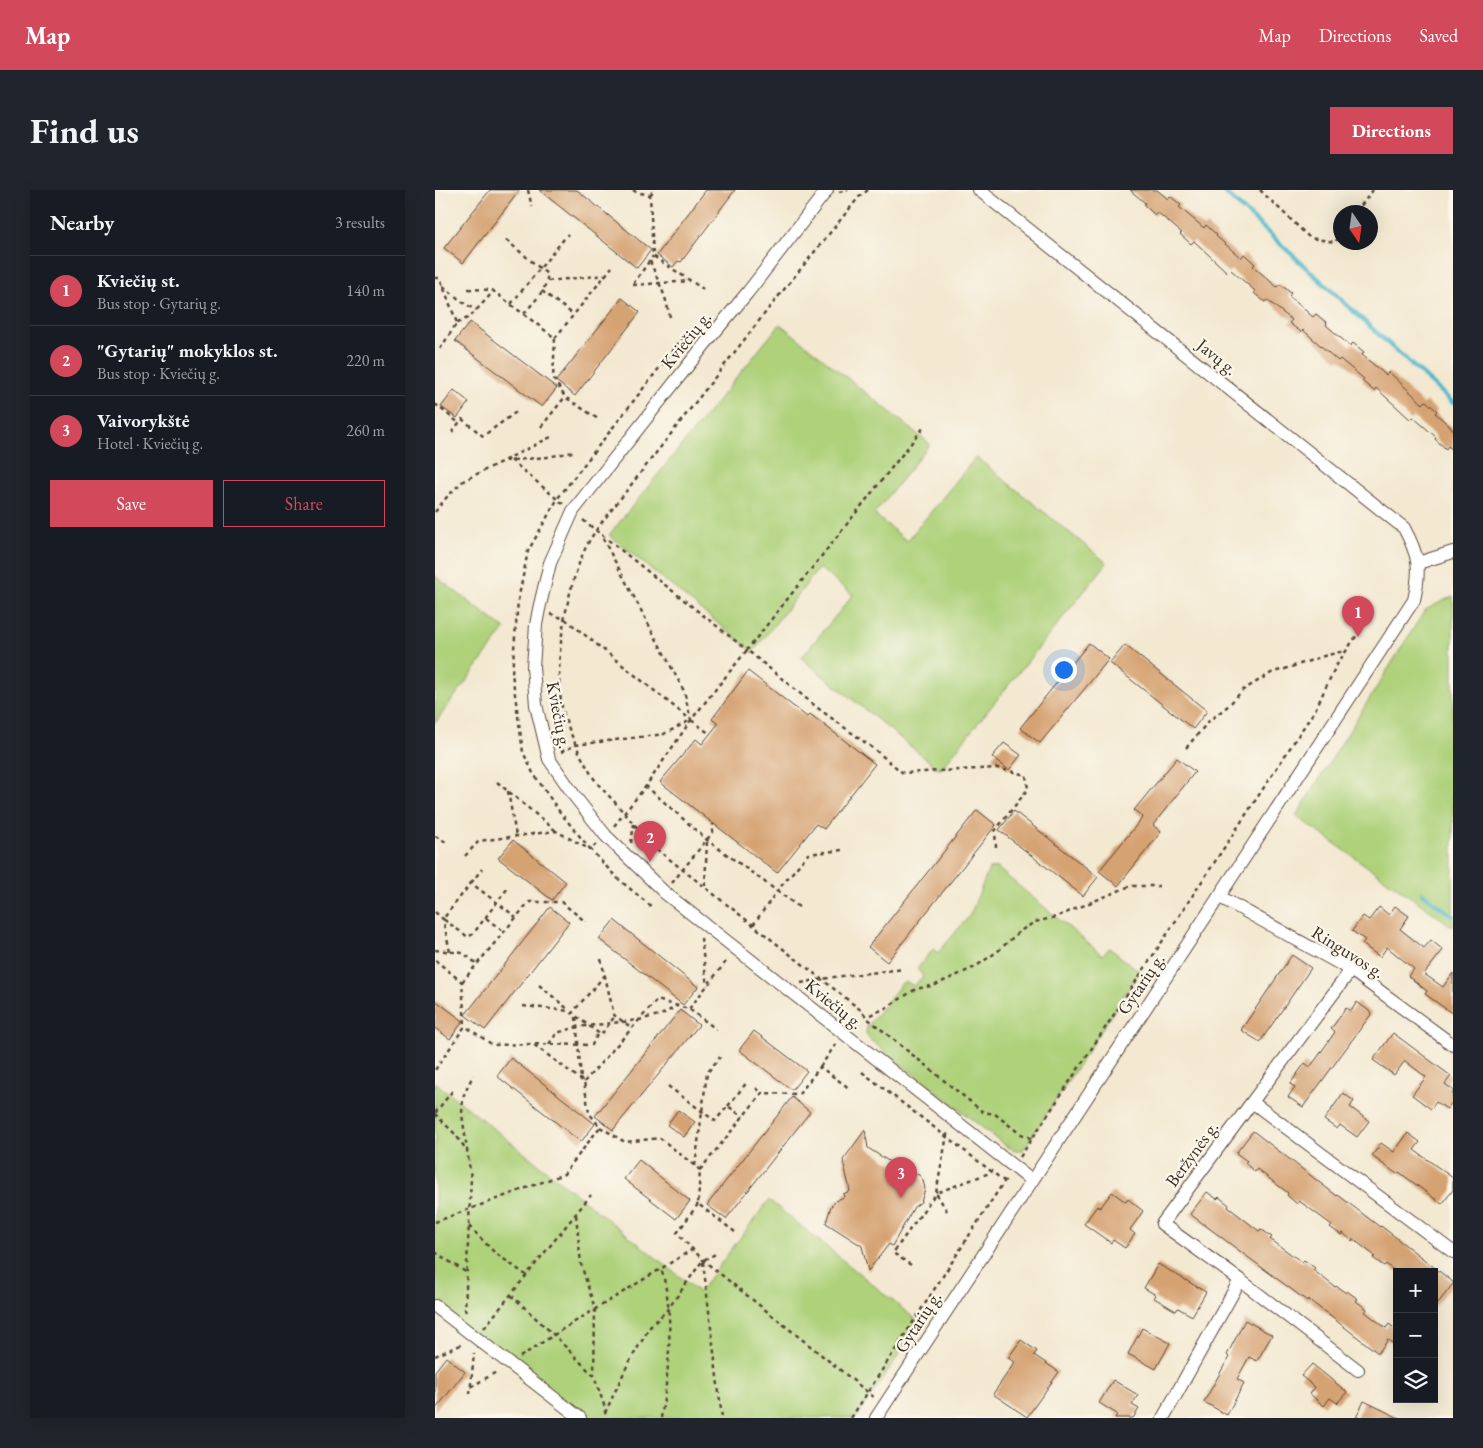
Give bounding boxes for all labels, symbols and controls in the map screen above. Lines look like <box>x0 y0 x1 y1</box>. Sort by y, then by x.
text: Map <box>25 20 70 51</box>
text: Map <box>1259 24 1291 47</box>
text: Directions <box>1319 24 1391 47</box>
text: Saved <box>1419 24 1458 47</box>
button: Directions <box>1330 107 1453 154</box>
text: Find us <box>30 108 139 153</box>
north arrow <box>1333 205 1378 250</box>
text: Nearby <box>50 209 114 236</box>
text: 3 results <box>335 212 385 233</box>
text: Kviečių st. <box>97 268 180 293</box>
text: 1 <box>62 280 70 301</box>
text: 140 m <box>346 280 385 301</box>
text: Bus stop · Gytarių g. <box>97 293 221 314</box>
street label: Kviečių g. <box>655 306 716 373</box>
street label: Javų g. <box>1191 332 1242 380</box>
text: "Gytarių" mokyklos st. <box>97 338 278 363</box>
text: 2 <box>62 350 70 371</box>
text: 220 m <box>346 350 385 371</box>
text: Bus stop · Kviečių g. <box>97 363 220 384</box>
text: Vaivorykštė <box>97 408 190 433</box>
text: 3 <box>62 420 70 441</box>
text: 260 m <box>346 420 385 441</box>
text: Hotel · Kviečių g. <box>97 433 203 454</box>
button: Save <box>50 480 213 527</box>
button: Share <box>223 480 385 527</box>
pin: 1 <box>1342 596 1374 637</box>
your location <box>1051 657 1077 683</box>
street label: Kviečių g. <box>542 679 577 751</box>
pin: 2 <box>634 821 666 862</box>
street label: Ringuvos g. <box>1307 920 1389 983</box>
street label: Gytarių g. <box>1112 949 1170 1019</box>
street label: Kviečių g. <box>801 973 868 1034</box>
street label: Beržynės g. <box>1160 1116 1223 1191</box>
pin: 3 <box>885 1157 917 1198</box>
map controls <box>1393 1268 1438 1403</box>
button: + <box>1393 1268 1438 1313</box>
street label: Gytarių g. <box>889 1286 946 1357</box>
button: − <box>1393 1313 1438 1358</box>
button: layers <box>1393 1358 1438 1403</box>

